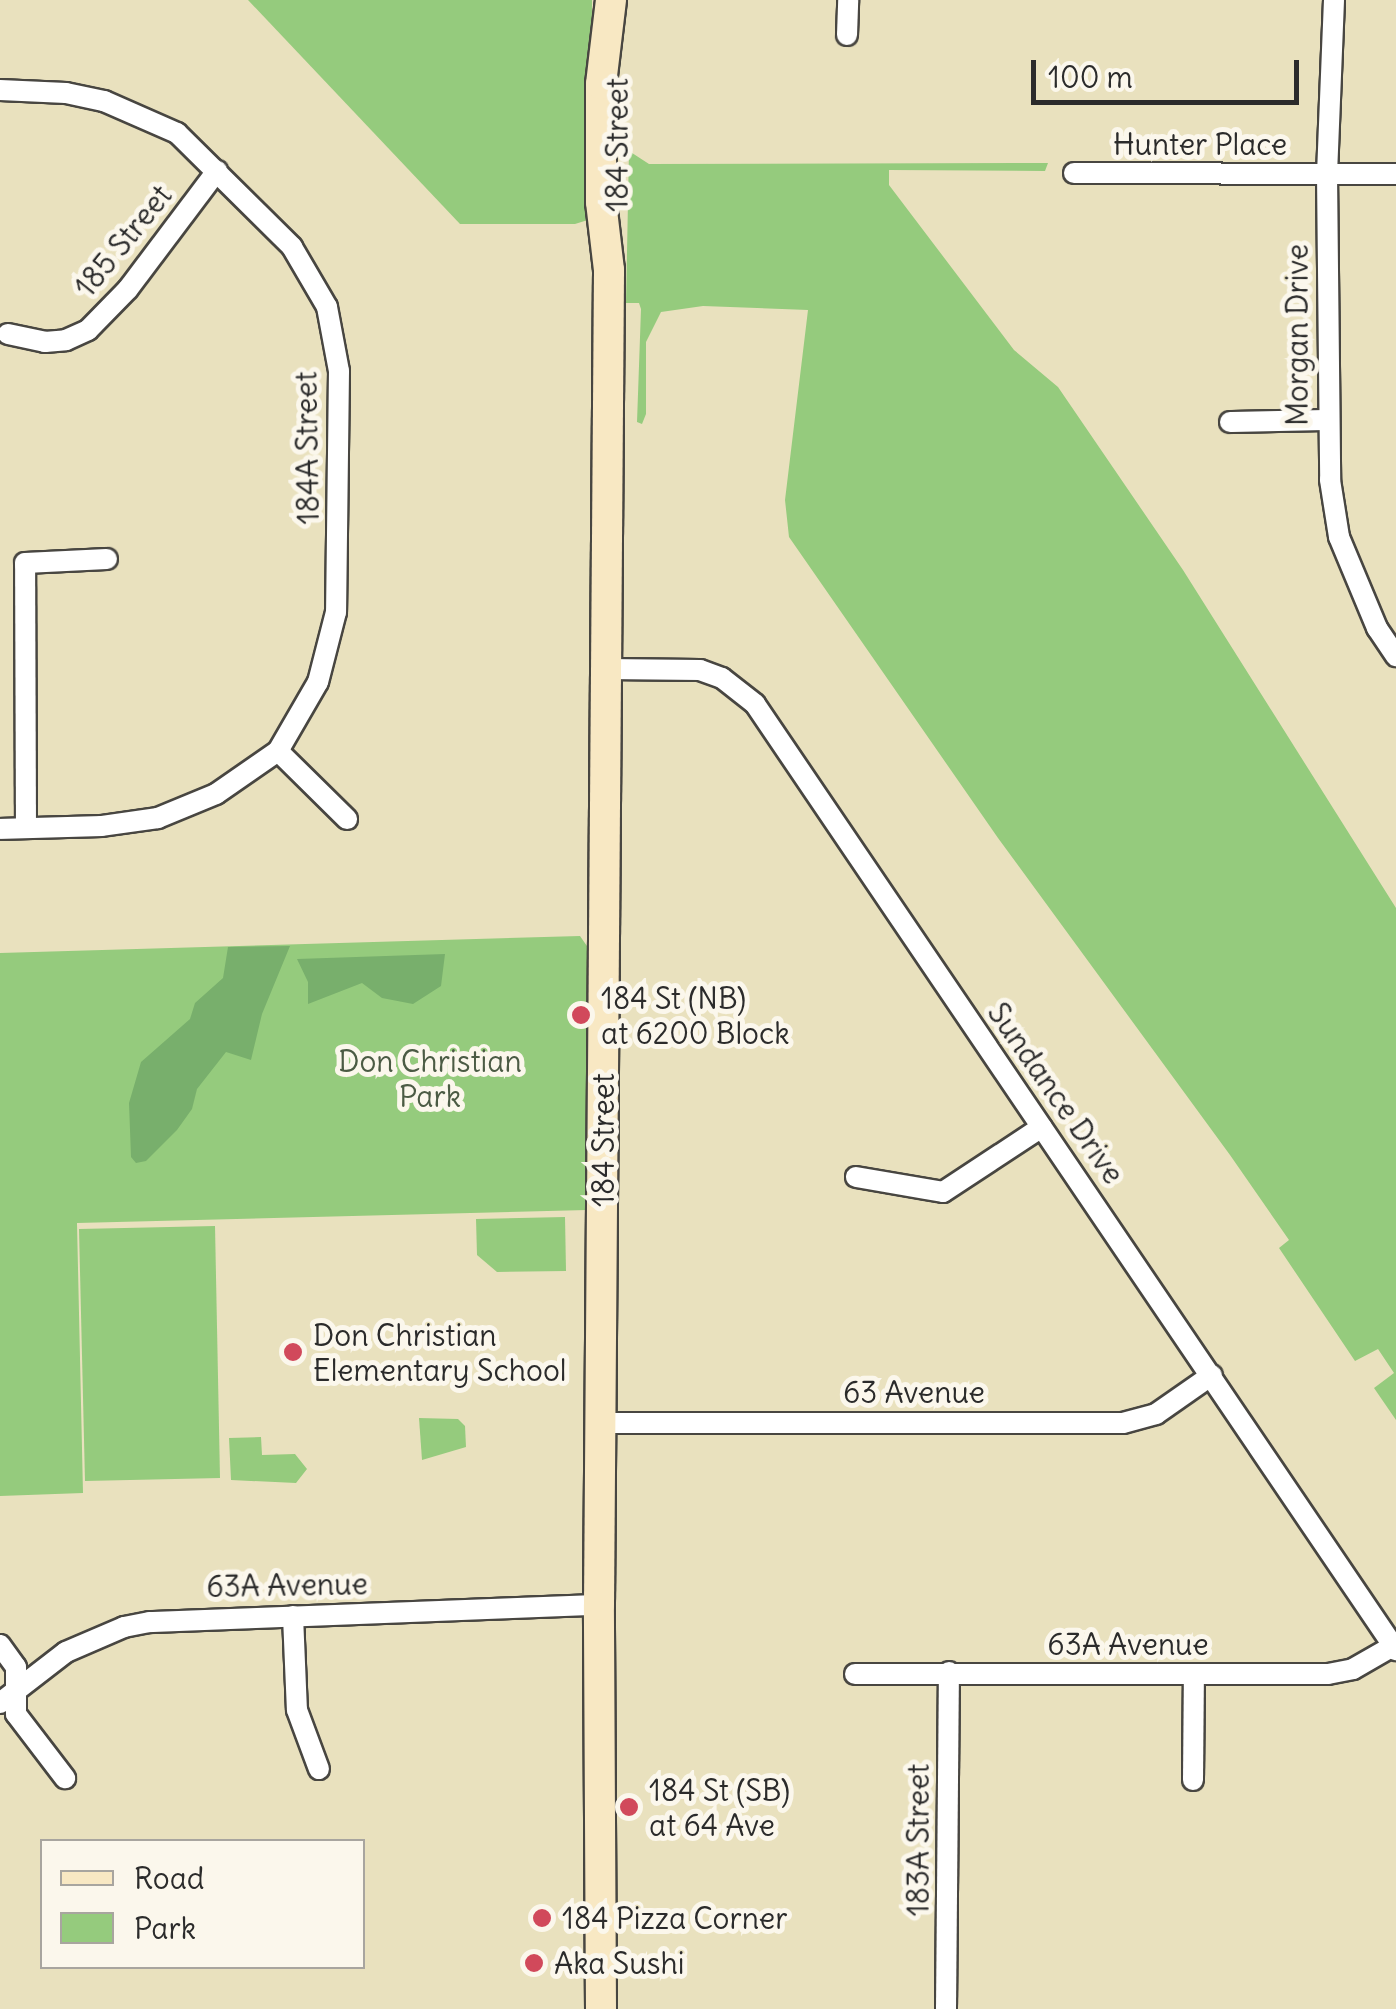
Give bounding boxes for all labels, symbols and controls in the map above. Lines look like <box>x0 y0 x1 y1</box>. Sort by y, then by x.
scale bar <box>1036 40 1304 102</box>
text: 100 m <box>1048 58 1133 96</box>
street label: 184 Street <box>599 78 635 212</box>
street label: Hunter Place <box>1113 126 1287 162</box>
street label: 185 Street <box>67 178 179 304</box>
street label: Morgan Drive <box>1279 244 1315 426</box>
street label: 184A Street <box>288 371 326 525</box>
place label: 184 St (NB) at 6200 Block <box>601 980 790 1050</box>
street label: Sundance Drive <box>980 996 1132 1190</box>
marker: 184 St (NB) at 6200 Block <box>570 1004 592 1026</box>
park label: Don Christian Park <box>338 1043 522 1114</box>
street label: 184 Street <box>585 1073 621 1207</box>
place label: Don Christian Elementary School <box>313 1317 566 1388</box>
marker: Don Christian Elementary School <box>282 1341 304 1363</box>
street label: 63 Avenue <box>843 1374 985 1410</box>
street label: 63A Avenue <box>206 1566 368 1604</box>
street label: 63A Avenue <box>1047 1626 1209 1662</box>
street label: 183A Street <box>900 1764 936 1916</box>
place label: 184 St (SB) at 64 Ave <box>649 1772 790 1842</box>
marker: 184 St (SB) at 64 Ave <box>618 1796 640 1818</box>
legend <box>40 1839 365 1969</box>
text: Road <box>134 1859 204 1897</box>
place label: 184 Pizza Corner <box>562 1900 787 1936</box>
marker: 184 Pizza Corner <box>531 1907 553 1929</box>
text: Park <box>134 1909 196 1947</box>
place label: Aka Sushi <box>554 1945 684 1981</box>
marker: Aka Sushi <box>523 1952 545 1974</box>

